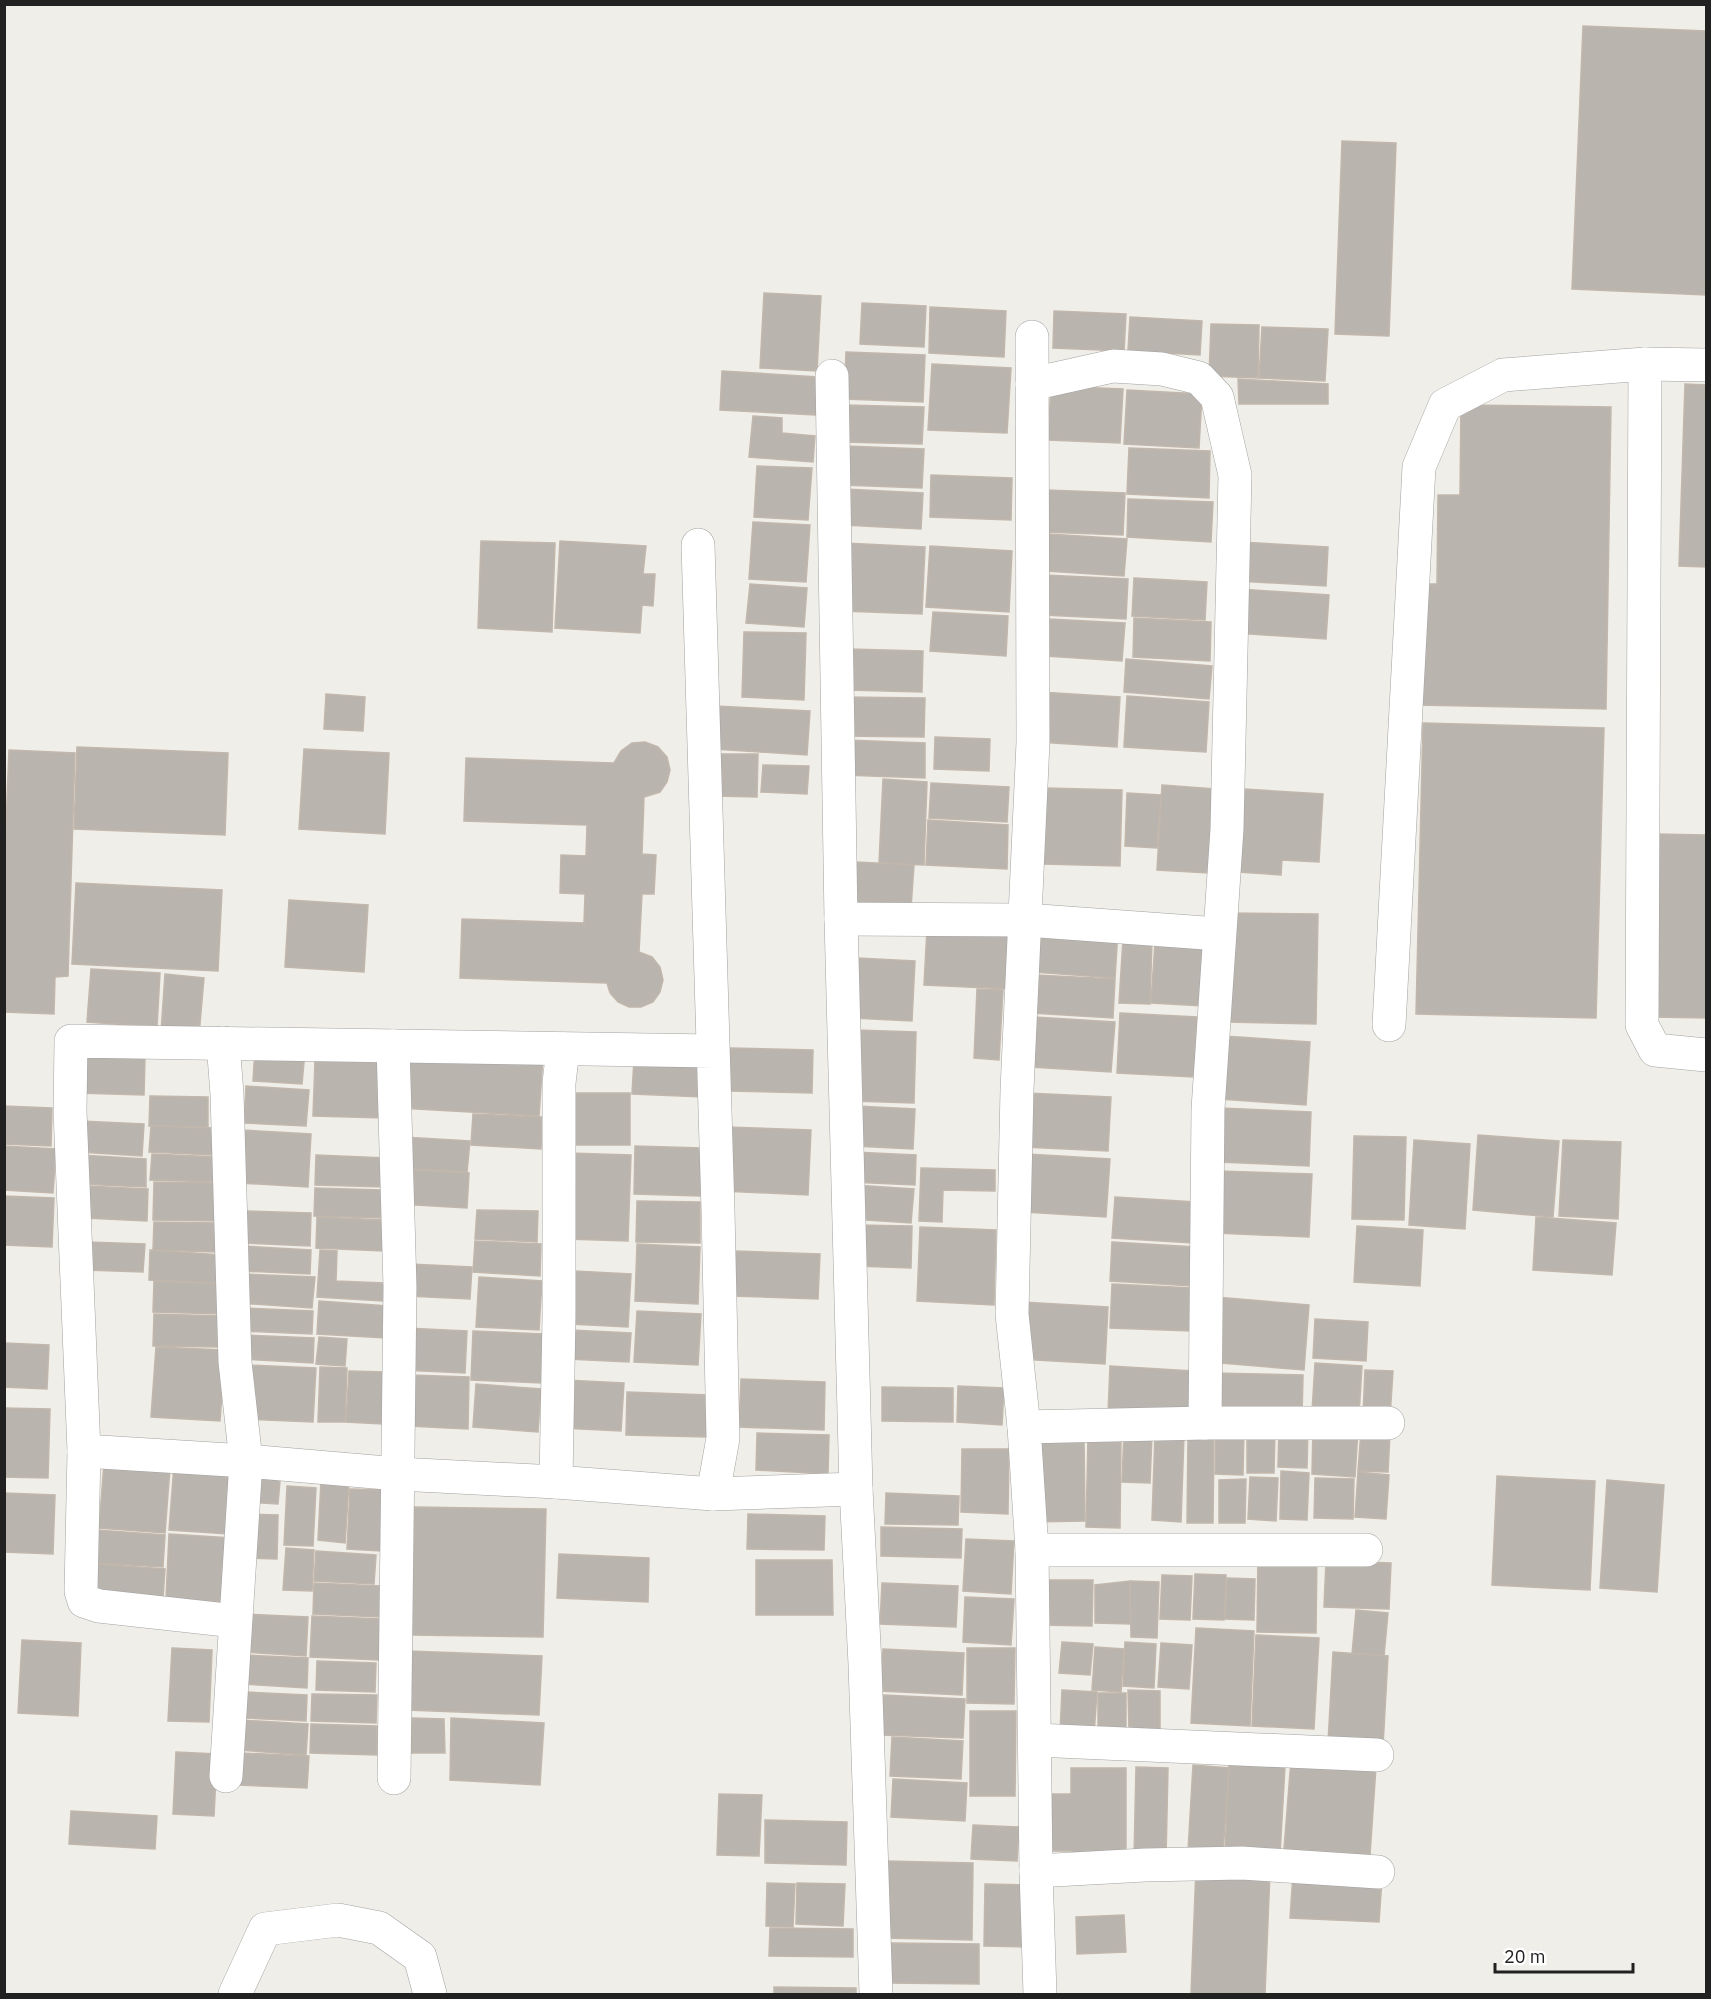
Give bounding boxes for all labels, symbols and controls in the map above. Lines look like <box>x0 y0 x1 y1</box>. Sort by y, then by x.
scale bar <box>1495 1936 1633 1974</box>
text: 20 m <box>1504 1945 1546 1968</box>

